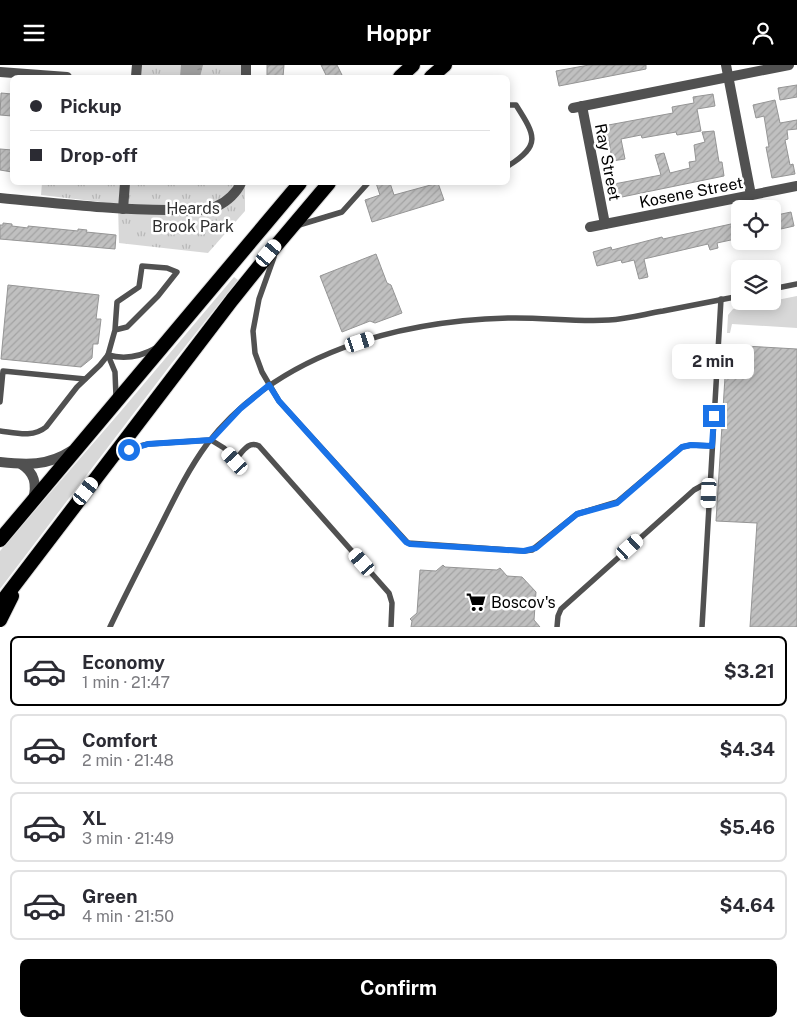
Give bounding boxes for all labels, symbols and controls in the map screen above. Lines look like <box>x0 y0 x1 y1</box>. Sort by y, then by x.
icon: menu <box>20 19 48 47</box>
icon: person <box>749 19 777 47</box>
text: Hoppr <box>366 20 431 46</box>
text: Pickup <box>60 95 122 117</box>
street label: Ray Street <box>591 122 624 202</box>
text: Drop-off <box>60 144 137 166</box>
street label: Kosene Street <box>638 173 745 212</box>
park label: Heards Brook Park <box>152 199 234 236</box>
map controls <box>731 200 781 310</box>
button: locate <box>731 200 781 250</box>
car <box>253 237 284 269</box>
button: layers <box>731 260 781 310</box>
car <box>343 330 376 354</box>
callout: 2 min <box>673 343 755 379</box>
text: 2 min <box>692 352 734 371</box>
route end <box>703 405 725 427</box>
route start <box>118 439 140 461</box>
car <box>219 445 250 477</box>
car <box>70 475 101 507</box>
car <box>700 478 717 508</box>
car <box>613 531 646 563</box>
car <box>346 546 377 578</box>
supermarket icon: Boscov's <box>465 591 487 613</box>
place label: Boscov's <box>491 593 556 612</box>
icon: car <box>22 649 67 694</box>
text: Economy <box>82 651 165 673</box>
text: $3.21 <box>724 660 775 682</box>
text: 1 min · 21:47 <box>82 673 170 692</box>
icon: car <box>22 727 67 772</box>
text: Comfort <box>82 729 158 751</box>
text: $4.34 <box>719 738 775 760</box>
text: 2 min · 21:48 <box>82 751 174 770</box>
icon: car <box>22 805 67 850</box>
text: XL <box>82 807 107 829</box>
text: $5.46 <box>719 816 775 838</box>
text: 3 min · 21:49 <box>82 829 174 848</box>
icon: car <box>22 883 67 928</box>
text: Green <box>82 885 137 907</box>
text: $4.64 <box>720 894 775 916</box>
text: 4 min · 21:50 <box>82 907 174 926</box>
button: Confirm <box>20 959 777 1017</box>

